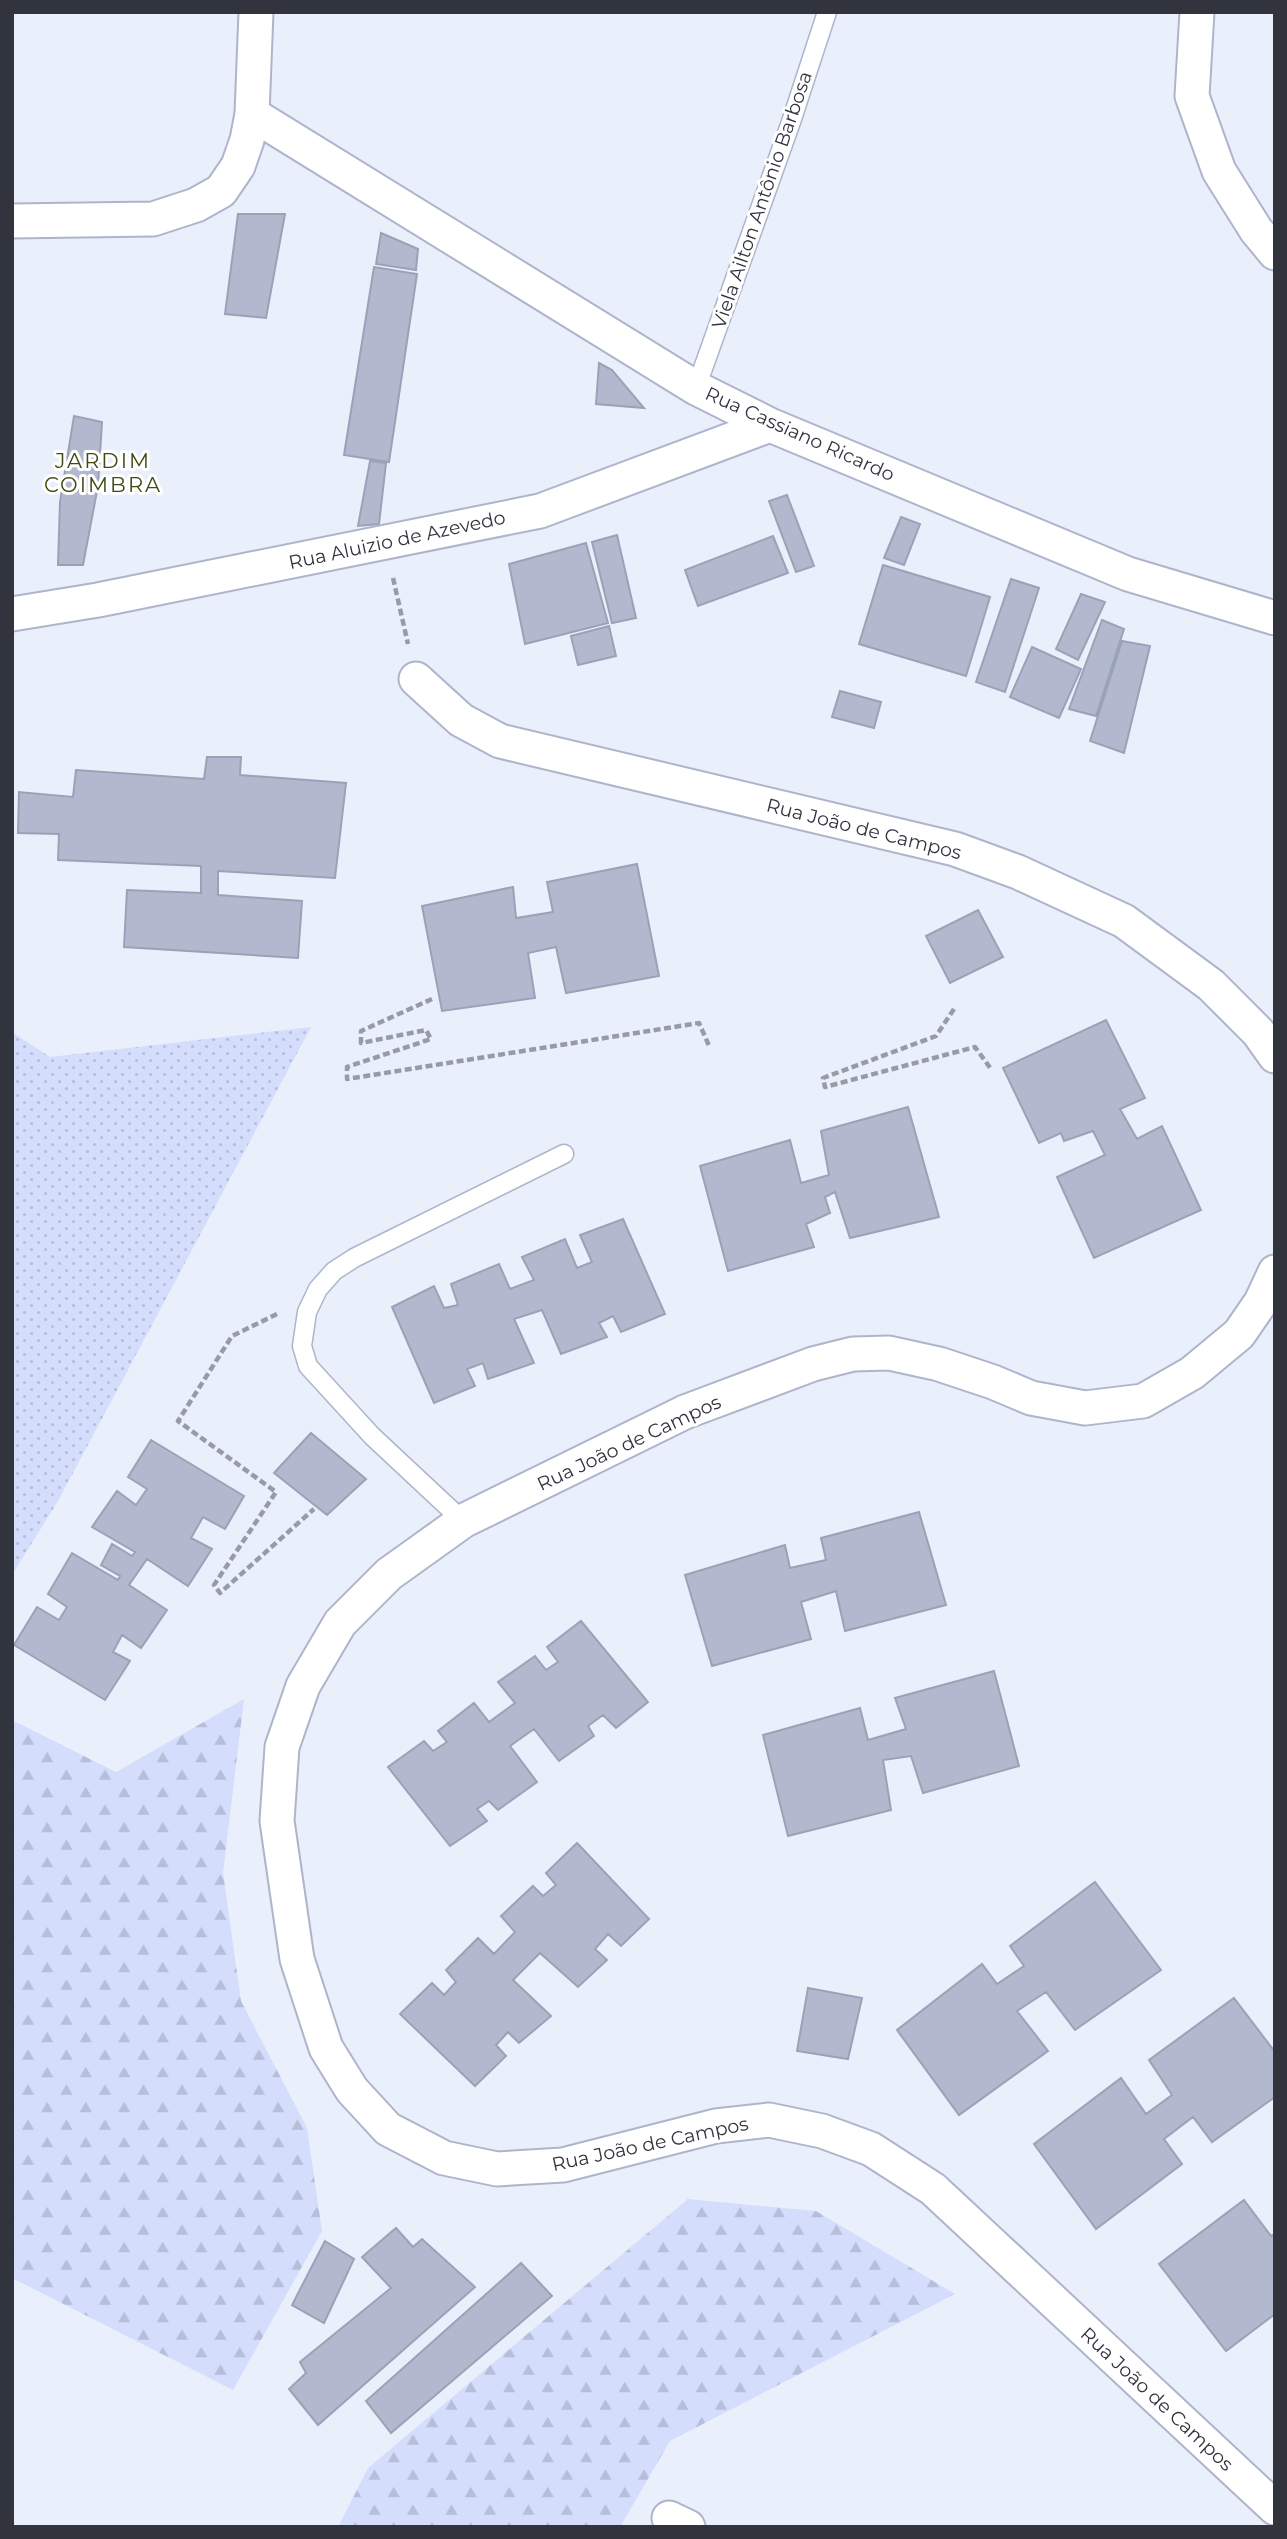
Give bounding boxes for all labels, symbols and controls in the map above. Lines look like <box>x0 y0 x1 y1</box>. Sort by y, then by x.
street label: Viela Ailton Antônio Barbosa <box>707 68 817 332</box>
street label: Rua Cassiano Ricardo <box>702 382 898 486</box>
district label: JARDIM COIMBRA <box>44 448 162 497</box>
street label: Rua Aluizio de Azevedo <box>286 506 508 574</box>
street label: Rua João de Campos <box>764 794 964 864</box>
street label: Rua João de Campos <box>533 1390 725 1496</box>
street label: Rua João de Campos <box>550 2112 750 2176</box>
street label: Rua João de Campos <box>1076 2322 1238 2476</box>

